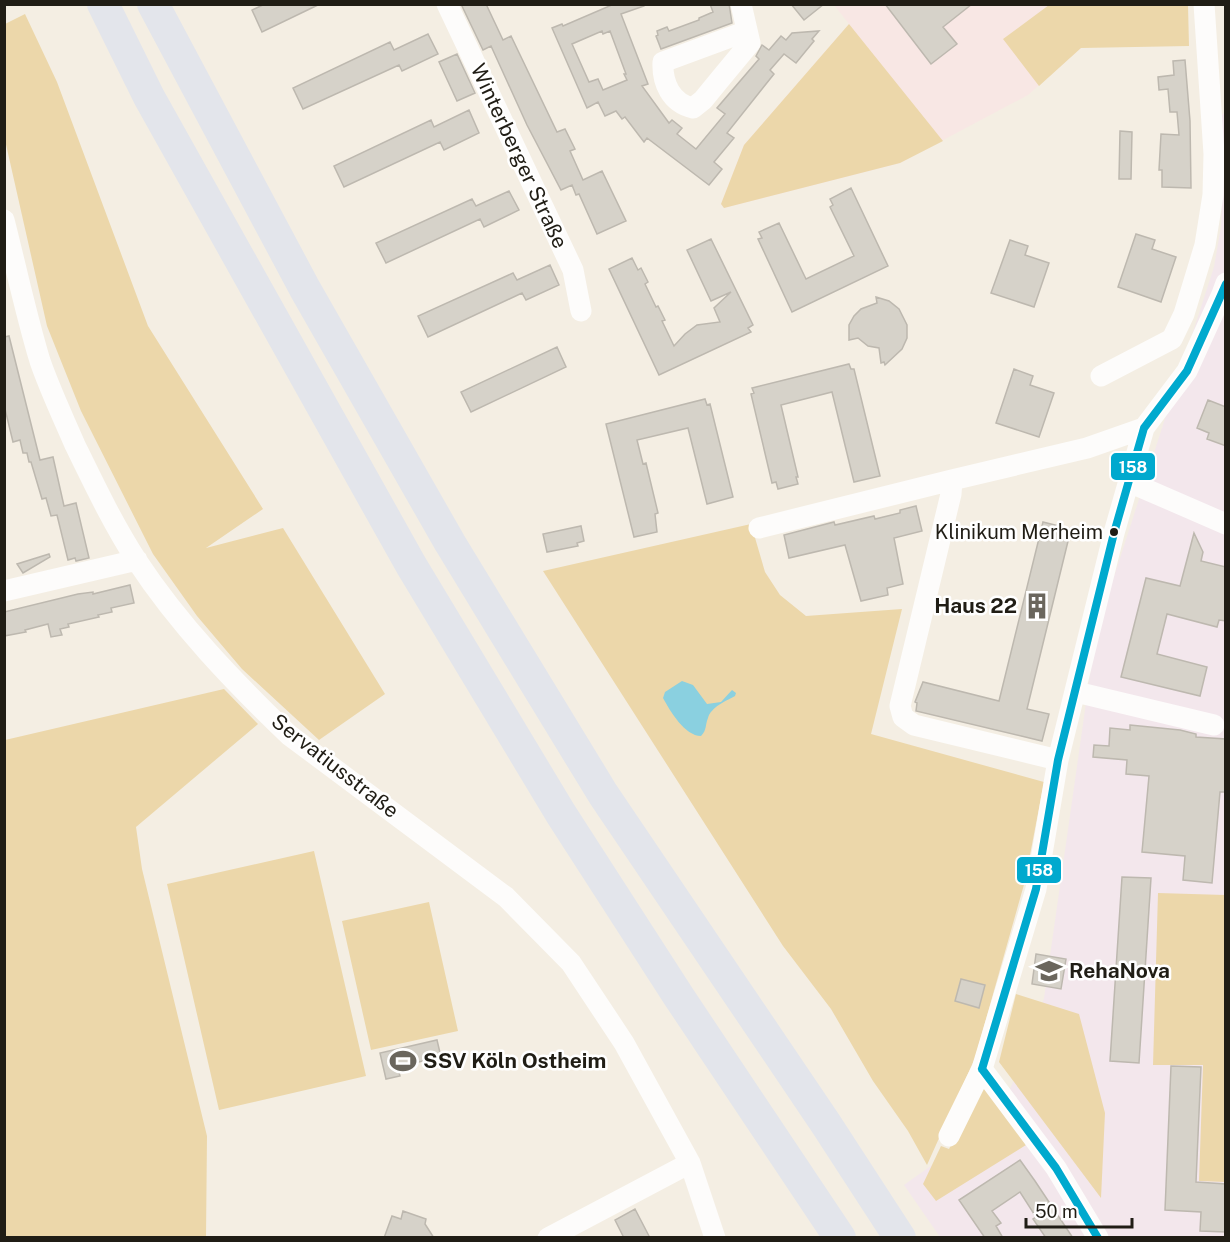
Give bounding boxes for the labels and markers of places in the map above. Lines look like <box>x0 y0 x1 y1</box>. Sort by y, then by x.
place label: Klinikum Merheim <box>935 520 1103 544</box>
marker: Klinikum Merheim <box>1108 526 1120 538</box>
building icon: Haus 22 <box>1022 591 1052 621</box>
place label: Haus 22 <box>934 593 1017 618</box>
school or university icon: RehaNova <box>1034 956 1064 986</box>
place label: RehaNova <box>1069 958 1170 983</box>
sports icon: SSV Köln Ostheim <box>388 1046 418 1076</box>
place label: SSV Köln Ostheim <box>423 1048 606 1073</box>

